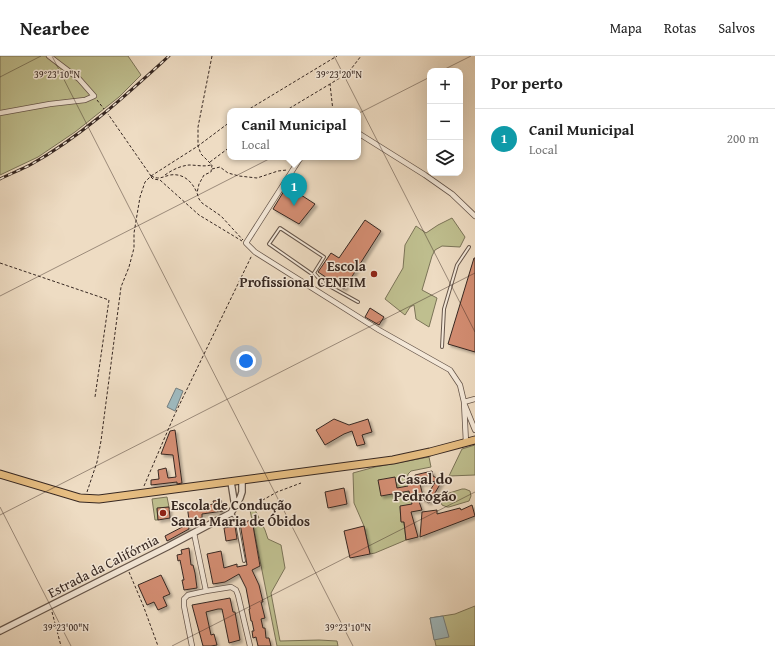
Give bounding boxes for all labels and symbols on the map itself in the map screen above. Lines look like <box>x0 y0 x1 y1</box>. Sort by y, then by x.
text: 39°23'10"N <box>34 67 80 82</box>
text: 39°23'20"N <box>316 67 362 82</box>
pin: 1 <box>281 173 307 206</box>
place label: Escola Profissional CENFIM <box>240 256 367 292</box>
marker: Escola Profissional CENFIM <box>369 269 379 279</box>
your location <box>236 351 256 371</box>
district label: Casal do Pedrógão <box>393 468 457 506</box>
place label: Escola de Condução Santa Maria de Óbidos <box>171 495 310 531</box>
marker: Escola de Condução Santa Maria de Óbidos <box>158 508 168 518</box>
street label: Estrada da Califórnia <box>44 529 162 603</box>
text: 39°23'00"N <box>43 620 89 635</box>
text: 39°23'10"N <box>325 620 371 635</box>

